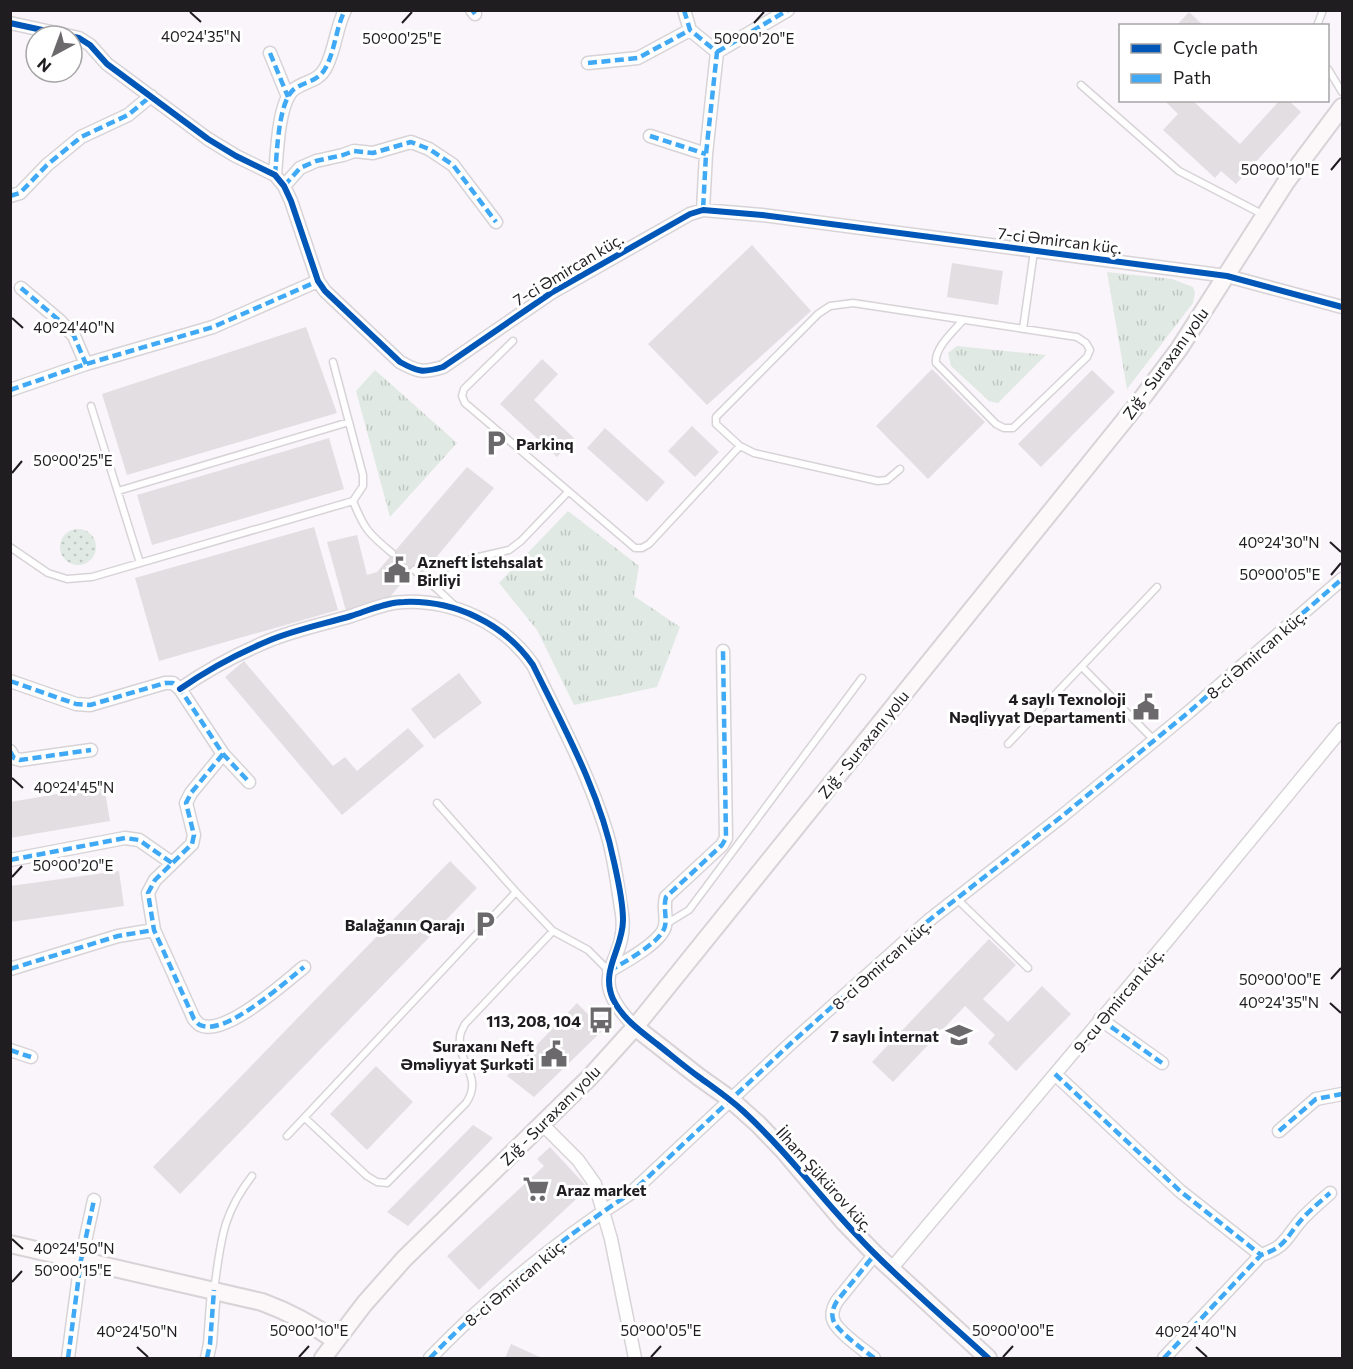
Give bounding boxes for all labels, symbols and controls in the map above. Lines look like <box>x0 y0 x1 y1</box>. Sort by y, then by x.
north arrow <box>24 24 84 84</box>
legend <box>1119 24 1329 102</box>
text: 40°24'35"N <box>161 27 241 45</box>
text: 50°00'25"E <box>362 29 442 47</box>
text: 50°00'20"E <box>714 29 794 47</box>
text: Cycle path <box>1173 36 1258 58</box>
text: N <box>33 55 55 77</box>
text: Path <box>1173 66 1211 88</box>
text: 50°00'10"E <box>1241 160 1319 178</box>
street label: 7-ci Əmircan küç. <box>997 223 1123 257</box>
street label: 7-ci Əmircan küç. <box>510 229 626 309</box>
street label: Zığ - Suraxanı yolu <box>1118 304 1212 422</box>
text: 40°24'40"N <box>33 318 115 336</box>
parking icon: Parkinq <box>481 428 511 458</box>
place label: Parkinq <box>516 434 574 453</box>
text: 50°00'25"E <box>33 451 113 469</box>
text: 40°24'30"N <box>1238 533 1320 551</box>
place label: Azneft İstehsalat Birliyi <box>417 552 543 589</box>
public building icon: Azneft İstehsalat Birliyi <box>382 555 412 585</box>
text: 50°00'05"E <box>1240 565 1321 583</box>
street label: 8-ci Əmircan küç. <box>1202 605 1310 703</box>
street label: Zığ - Suraxanı yolu <box>814 686 912 802</box>
place label: 4 saylı Texnoloji Nəqliyyat Departamenti <box>949 689 1126 726</box>
public building icon: 4 saylı Texnoloji Nəqliyyat Departamenti <box>1131 692 1161 722</box>
text: 40°24'45"N <box>34 778 114 796</box>
text: 50°00'20"E <box>33 856 113 874</box>
parking icon: Balağanın Qarajı <box>470 909 500 939</box>
place label: Balağanın Qarajı <box>345 915 465 934</box>
street label: 8-ci Əmircan küç. <box>828 915 934 1013</box>
street label: 9-cu Əmircan küç. <box>1069 944 1167 1056</box>
text: 50°00'00"E <box>1239 970 1321 988</box>
text: 40°24'35"N <box>1239 993 1319 1011</box>
bus stop icon: 113, 208, 104 <box>586 1005 616 1035</box>
place label: 113, 208, 104 <box>486 1011 581 1030</box>
school or university icon: 7 saylı İnternat <box>944 1020 974 1050</box>
place label: 7 saylı İnternat <box>830 1026 939 1045</box>
place label: Suraxanı Neft Əməliyyat Şurkəti <box>401 1036 534 1073</box>
public building icon: Suraxanı Neft Əməliyyat Şurkəti <box>539 1039 569 1069</box>
street label: Zığ - Suraxanı yolu <box>496 1061 604 1169</box>
street label: İlham Şükürov küç. <box>773 1122 877 1236</box>
supermarket icon: Araz market <box>521 1174 551 1204</box>
place label: Araz market <box>556 1180 647 1199</box>
street label: 8-ci Əmircan küç. <box>461 1234 569 1330</box>
text: 40°24'50"N <box>33 1239 115 1257</box>
text: 50°00'15"E <box>34 1261 112 1279</box>
text: 50°00'10"E <box>270 1321 348 1339</box>
text: 50°00'05"E <box>621 1321 702 1339</box>
text: 50°00'00"E <box>972 1321 1054 1339</box>
text: 40°24'50"N <box>96 1322 178 1340</box>
text: 40°24'40"N <box>1155 1322 1237 1340</box>

